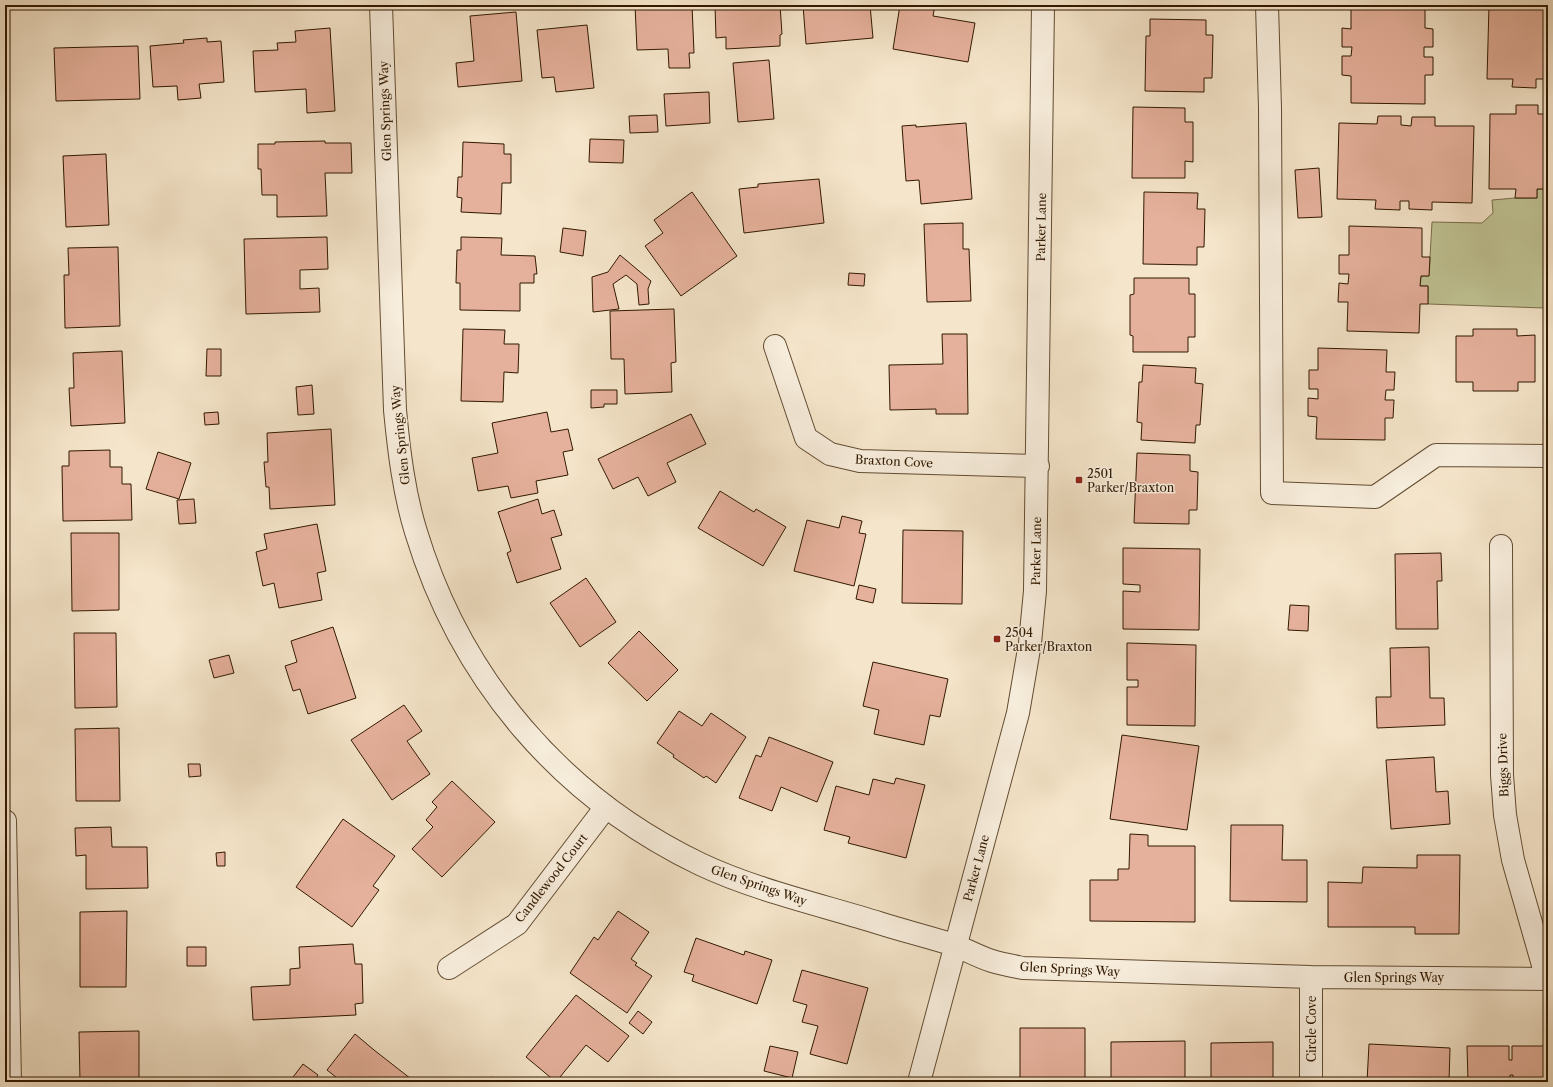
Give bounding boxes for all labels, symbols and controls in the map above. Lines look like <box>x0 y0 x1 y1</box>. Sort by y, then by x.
street label: Glen Springs Way <box>376 60 394 161</box>
street label: Parker Lane <box>1033 192 1049 262</box>
street label: Glen Springs Way <box>387 384 413 486</box>
street label: Braxton Cove <box>855 451 934 471</box>
place label: 2501 Parker/Braxton <box>1087 466 1175 495</box>
marker: 2501 Parker/Braxton <box>1074 475 1084 485</box>
street label: Parker Lane <box>1028 516 1044 586</box>
place label: 2504 Parker/Braxton <box>1005 625 1093 654</box>
marker: 2504 Parker/Braxton <box>992 634 1002 644</box>
street label: Biggs Drive <box>1494 732 1512 797</box>
street label: Candlewood Court <box>512 830 591 925</box>
street label: Parker Lane <box>960 833 992 903</box>
street label: Glen Springs Way <box>709 862 809 909</box>
street label: Glen Springs Way <box>1019 959 1121 979</box>
street label: Glen Springs Way <box>1344 970 1445 985</box>
street label: Circle Cove <box>1304 995 1319 1062</box>

